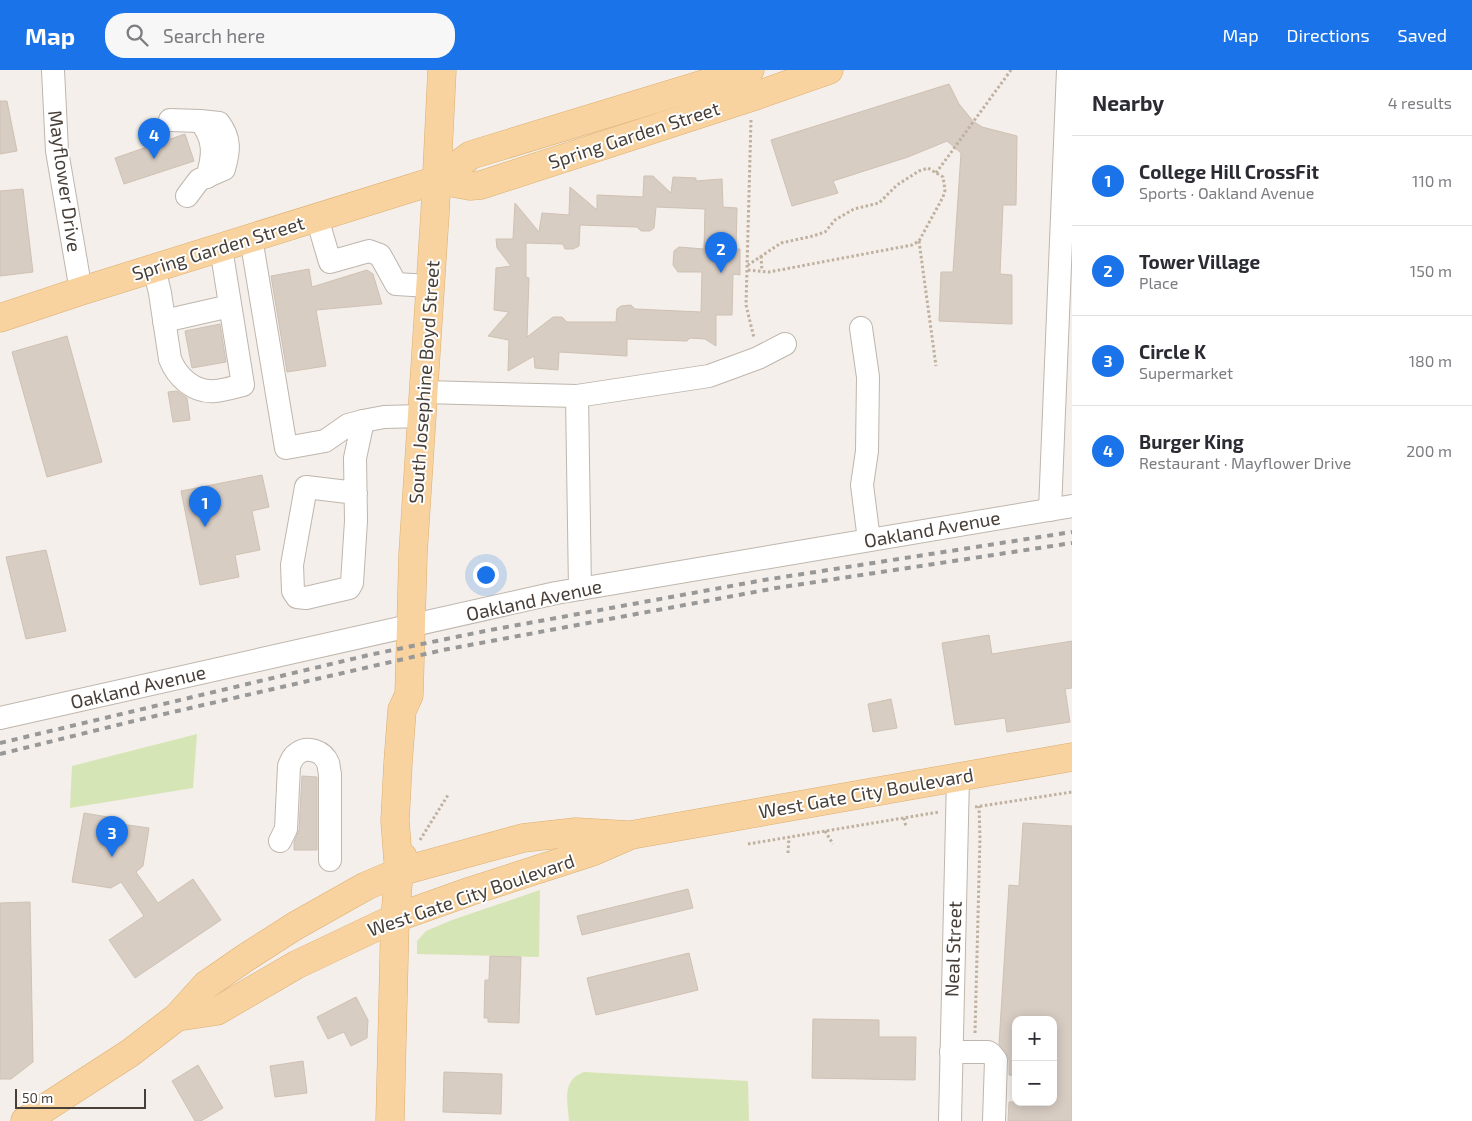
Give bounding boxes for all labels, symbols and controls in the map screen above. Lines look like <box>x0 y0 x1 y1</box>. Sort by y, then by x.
search box <box>105 13 455 58</box>
text: Map <box>25 21 75 50</box>
icon: search <box>123 21 151 49</box>
text: Search here <box>163 24 265 47</box>
text: Map <box>1222 24 1259 46</box>
text: Directions <box>1287 24 1370 46</box>
text: Saved <box>1398 24 1447 46</box>
text: Nearby <box>1092 90 1164 115</box>
text: 4 results <box>1388 93 1452 112</box>
street label: Spring Garden Street <box>545 96 722 173</box>
street label: Mayflower Drive <box>44 109 87 253</box>
pin: 4 <box>138 118 170 159</box>
text: College Hill CrossFit <box>1139 160 1319 183</box>
text: 1 <box>1105 171 1111 190</box>
text: 110 m <box>1412 171 1452 190</box>
text: Sports · Oakland Avenue <box>1139 183 1314 202</box>
street label: Spring Garden Street <box>129 210 307 285</box>
pin: 2 <box>705 232 737 273</box>
text: Tower Village <box>1139 250 1260 273</box>
street label: South Josephine Boyd Street <box>404 259 443 505</box>
text: 2 <box>1103 261 1113 280</box>
text: 150 m <box>1410 261 1452 280</box>
text: Place <box>1139 273 1178 292</box>
text: Circle K <box>1139 340 1206 363</box>
text: 3 <box>1103 351 1113 370</box>
text: 180 m <box>1409 351 1452 370</box>
text: Supermarket <box>1139 363 1233 382</box>
text: Burger King <box>1139 430 1244 453</box>
text: 4 <box>1103 441 1113 460</box>
text: 200 m <box>1406 441 1452 460</box>
text: Restaurant · Mayflower Drive <box>1139 453 1351 472</box>
pin: 1 <box>189 486 221 527</box>
street label: Oakland Avenue <box>862 505 1002 552</box>
your location <box>473 562 499 588</box>
street label: Oakland Avenue <box>464 574 604 625</box>
street label: Oakland Avenue <box>68 660 208 713</box>
street label: West Gate City Boulevard <box>757 762 975 823</box>
pin: 3 <box>96 816 128 857</box>
street label: West Gate City Boulevard <box>364 848 577 941</box>
street label: Neal Street <box>939 900 966 997</box>
map controls <box>1012 1016 1057 1106</box>
button: + <box>1012 1016 1057 1061</box>
button: − <box>1012 1061 1057 1106</box>
scale bar <box>15 1086 146 1109</box>
text: 50 m <box>22 1089 53 1106</box>

